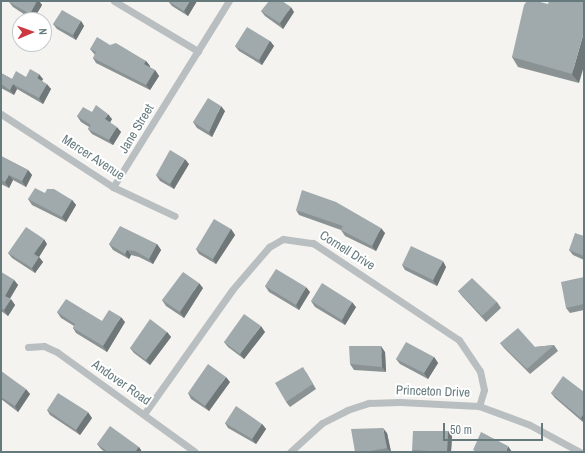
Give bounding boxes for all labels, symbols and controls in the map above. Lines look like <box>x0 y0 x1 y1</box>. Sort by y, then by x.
north arrow <box>12 12 52 52</box>
text: N <box>36 28 50 35</box>
street label: Jane Street <box>116 102 158 156</box>
street label: Mercer Avenue <box>59 132 127 184</box>
street label: Cornell Drive <box>316 228 378 274</box>
street label: Andover Road <box>89 357 153 409</box>
street label: Princeton Drive <box>396 383 470 401</box>
scale bar <box>445 415 545 441</box>
text: 50 m <box>450 422 472 438</box>

